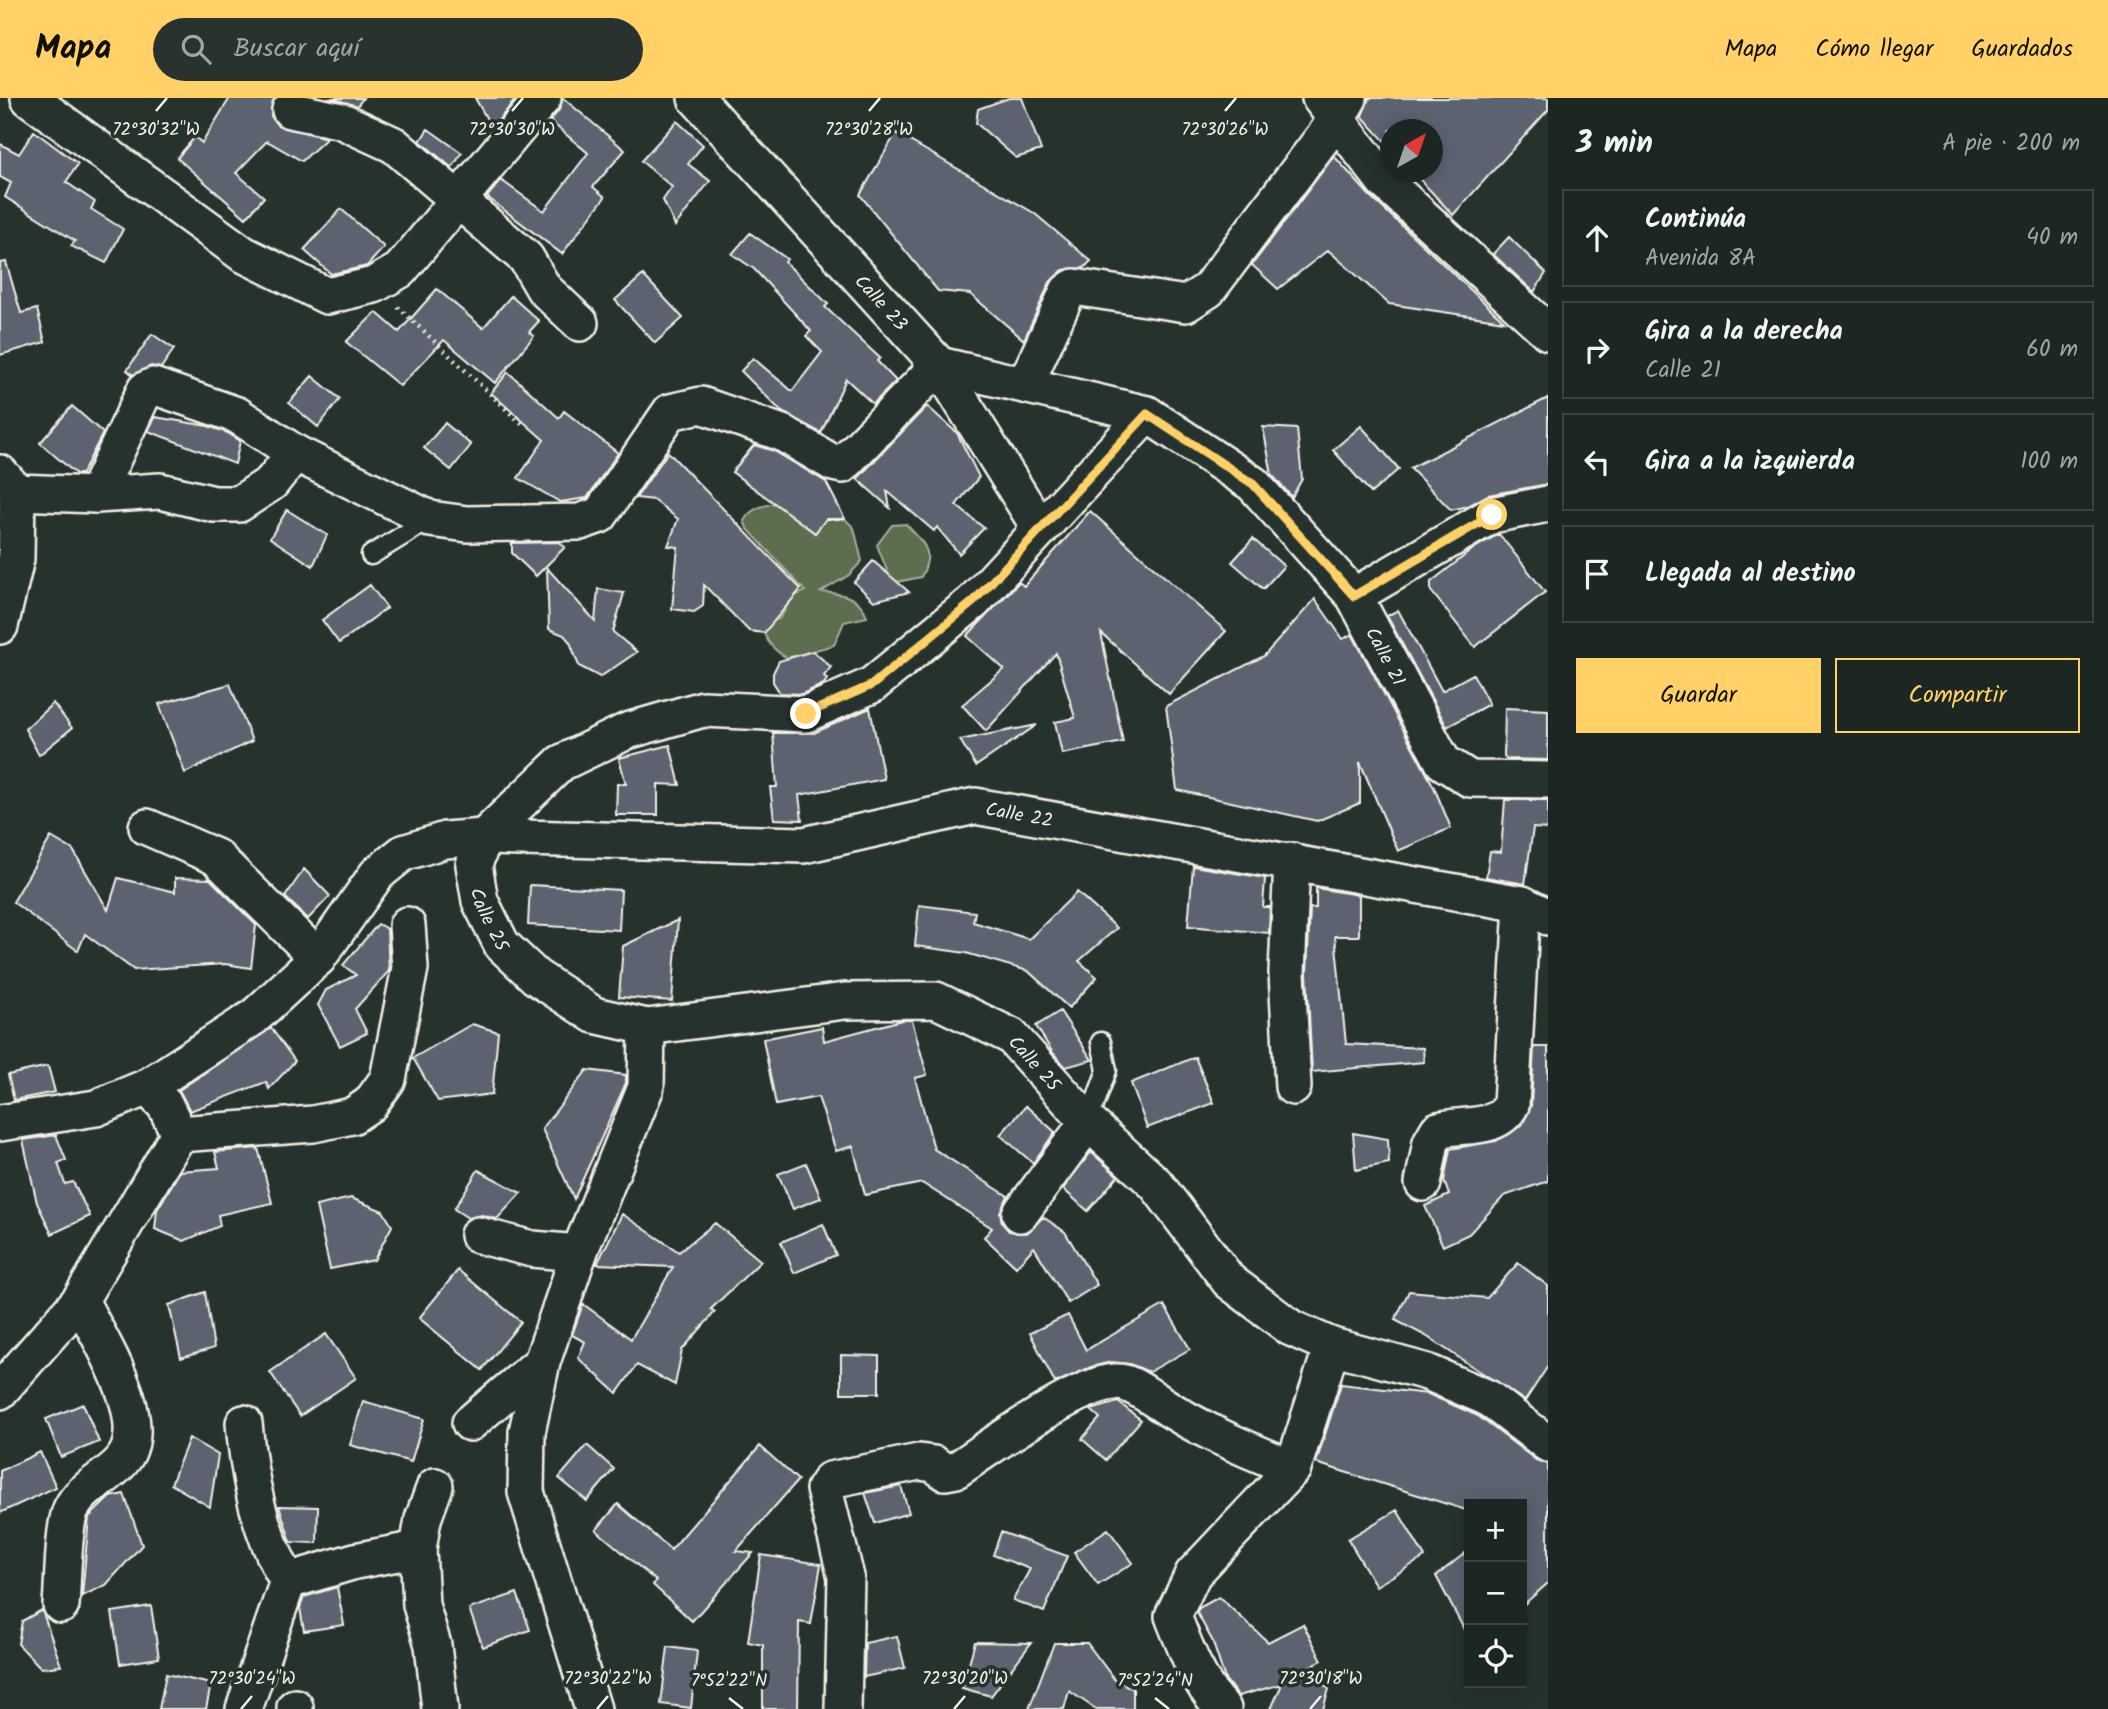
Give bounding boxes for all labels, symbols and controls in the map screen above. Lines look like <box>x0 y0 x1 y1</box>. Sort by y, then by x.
search box <box>153 18 643 81</box>
text: Mapa <box>35 23 111 76</box>
text: Buscar aquí <box>233 28 360 70</box>
icon: search <box>177 30 215 68</box>
text: Mapa <box>1724 30 1777 69</box>
text: Cómo llegar <box>1815 30 1933 69</box>
text: Guardados <box>1971 30 2073 69</box>
text: 72°30'32"W <box>112 116 200 145</box>
text: 72°30'30"W <box>469 116 555 145</box>
text: 72°30'28"W <box>825 116 913 145</box>
text: 72°30'26"W <box>1181 116 1269 145</box>
north arrow <box>1380 119 1443 182</box>
text: 3 min <box>1576 120 1653 168</box>
text: A pie · 200 m <box>1942 126 2080 162</box>
text: Continúa <box>1645 199 1746 241</box>
icon: ahead <box>1578 219 1616 257</box>
text: 40 m <box>2026 220 2078 256</box>
text: Avenida 8A <box>1645 241 1756 277</box>
street label: Calle 23 <box>846 268 914 339</box>
text: Gira a la derecha <box>1645 311 1843 353</box>
icon: right <box>1578 331 1616 369</box>
text: 60 m <box>2026 332 2078 368</box>
text: Calle 21 <box>1645 353 1721 389</box>
text: Gira a la izquierda <box>1645 441 1855 483</box>
icon: left <box>1578 443 1616 481</box>
text: 100 m <box>2020 444 2078 480</box>
route start <box>1476 499 1507 530</box>
text: Llegada al destino <box>1645 553 1856 595</box>
icon: arrive <box>1578 555 1616 593</box>
street label: Calle 21 <box>1356 622 1412 692</box>
button: Guardar <box>1576 658 1821 733</box>
button: Compartir <box>1835 658 2080 733</box>
route end <box>790 698 821 729</box>
street label: Calle 22 <box>983 795 1055 837</box>
street label: Calle 25 <box>461 886 517 958</box>
street label: Calle 25 <box>1000 1029 1068 1100</box>
map controls <box>1464 1499 1527 1688</box>
button: + <box>1464 1499 1527 1562</box>
button: − <box>1464 1562 1527 1625</box>
button: locate <box>1464 1625 1527 1688</box>
text: 72°30'24"W <box>208 1665 296 1694</box>
text: 72°30'22"W <box>564 1665 652 1694</box>
text: 72°30'20"W <box>922 1665 1008 1694</box>
text: 72°30'18"W <box>1279 1665 1363 1694</box>
text: 7°52'22"N <box>691 1667 767 1696</box>
text: 7°52'24"N <box>1117 1667 1193 1696</box>

